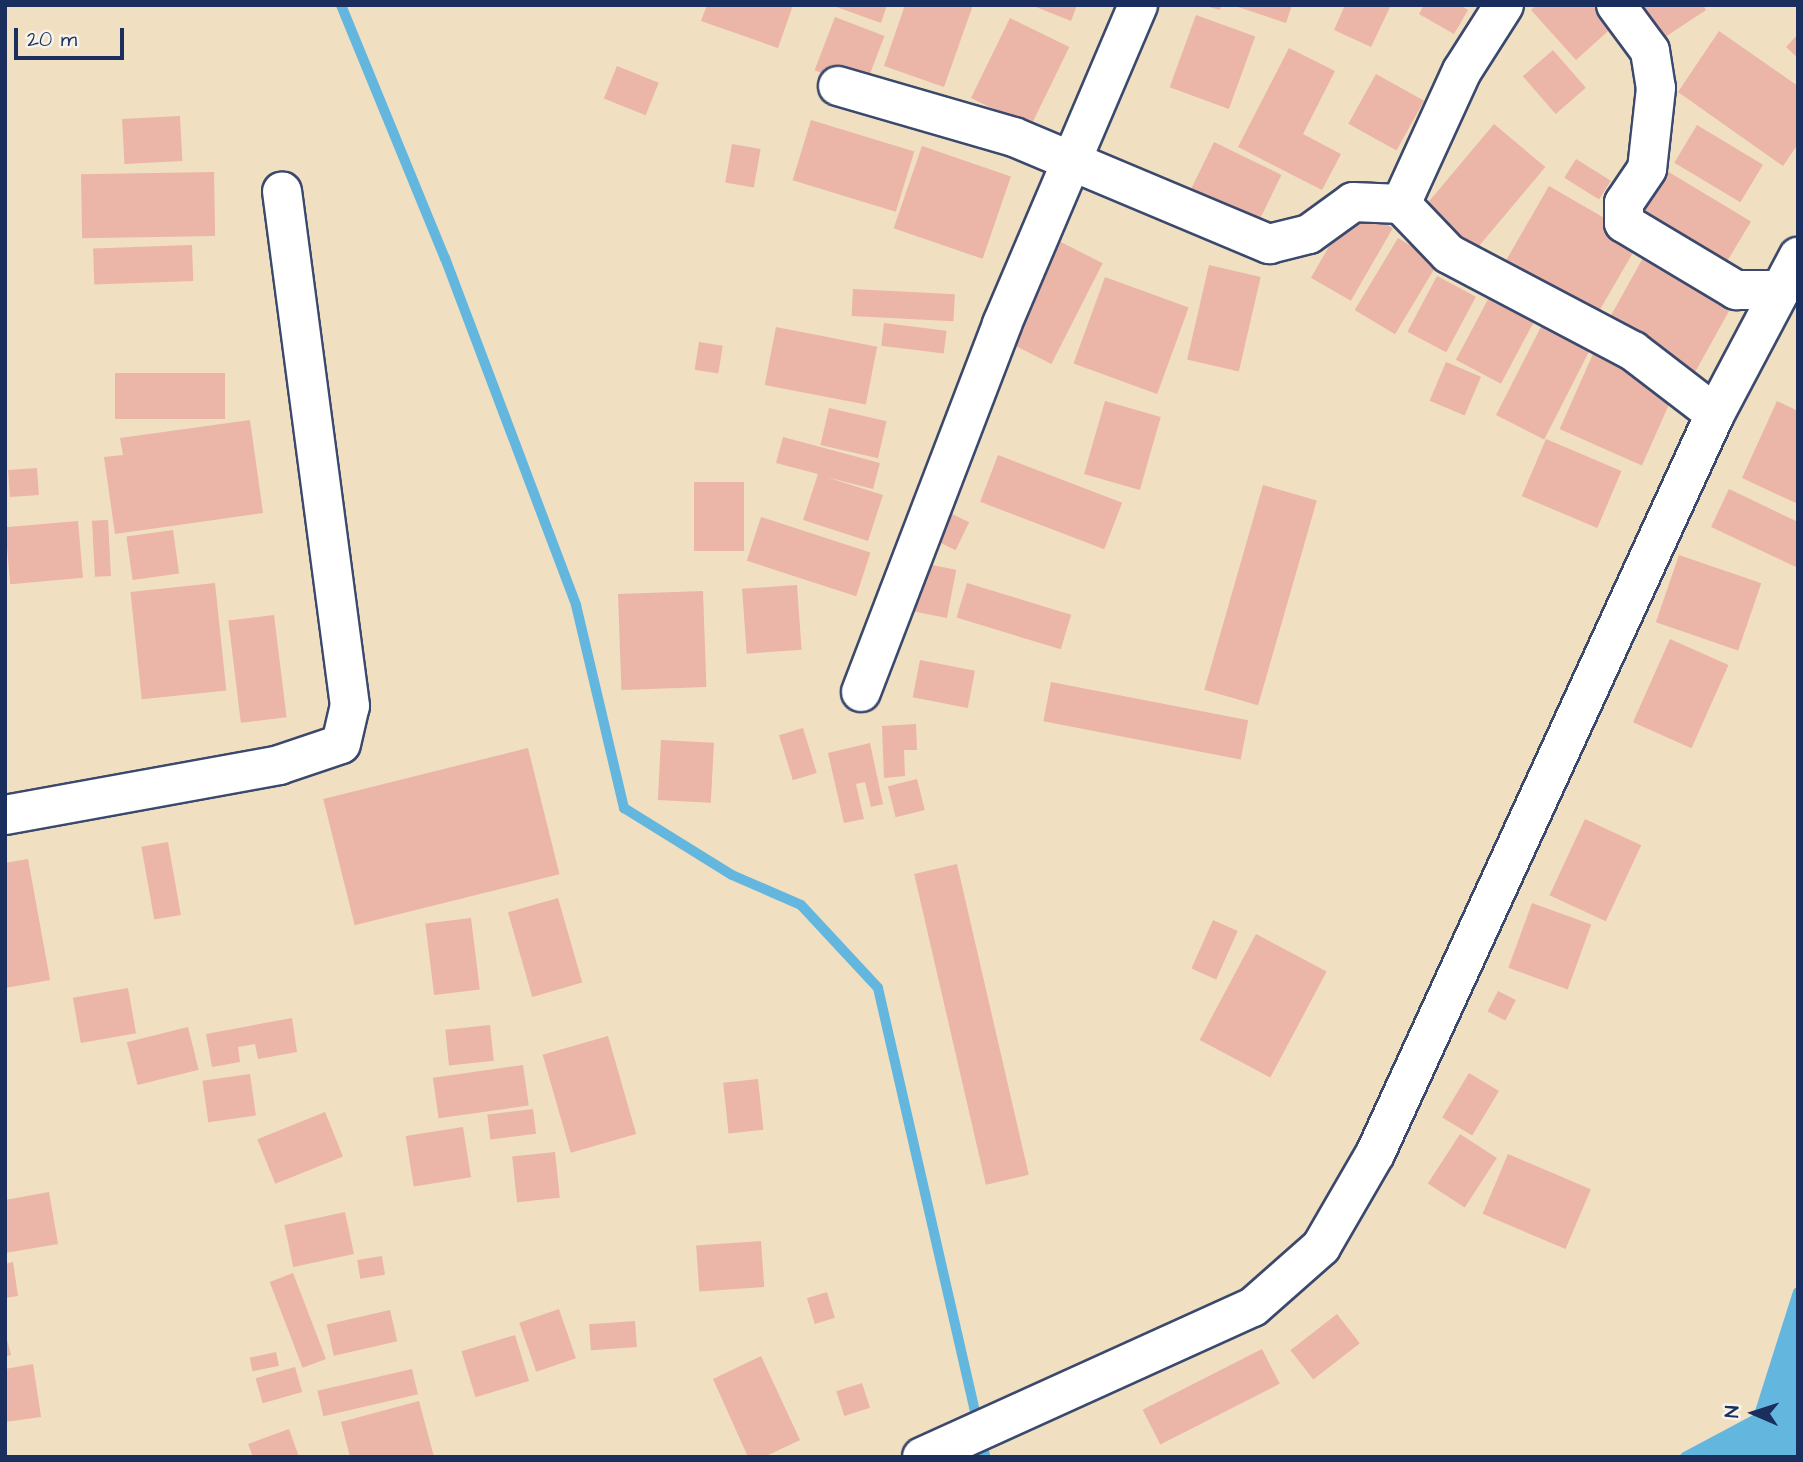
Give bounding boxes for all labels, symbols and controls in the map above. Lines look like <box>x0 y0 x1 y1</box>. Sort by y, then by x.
scale bar <box>18 14 128 58</box>
text: 20 m <box>27 25 77 54</box>
north arrow <box>1719 1378 1789 1448</box>
text: N <box>1719 1405 1746 1419</box>

